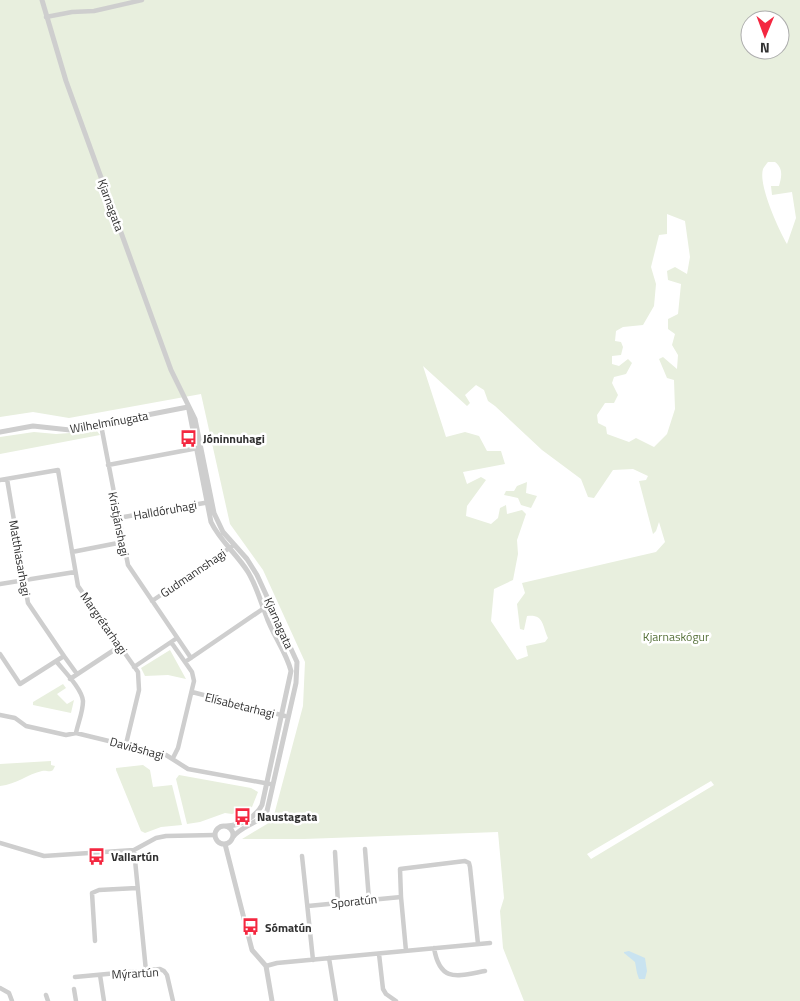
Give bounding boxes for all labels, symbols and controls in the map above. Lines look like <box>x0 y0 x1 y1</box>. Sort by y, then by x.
north arrow <box>740 10 790 60</box>
text: N <box>760 38 770 59</box>
street label: Kjarnagata <box>93 176 129 234</box>
street label: Wilhelmínugata <box>68 406 150 438</box>
bus stop icon: Jóninnuhagi <box>179 428 199 448</box>
place label: Jóninnuhagi <box>203 429 265 448</box>
street label: Kristjánshagi <box>103 490 135 558</box>
street label: Halldóruhagi <box>132 495 198 525</box>
street label: Matthiasarhagi <box>4 519 36 597</box>
street label: Gudmannshagi <box>156 544 230 602</box>
street label: Margrétarhagi <box>76 588 132 658</box>
street label: Kjarnagata <box>259 594 299 652</box>
park label: Kjarnaskógur <box>643 627 709 646</box>
street label: Elísabetarhagi <box>203 687 277 723</box>
street label: Daviðshagi <box>108 732 166 764</box>
bus stop icon: Naustagata <box>233 806 253 826</box>
place label: Naustagata <box>257 807 317 826</box>
bus stop icon: Vallartún <box>87 846 107 866</box>
place label: Vallartún <box>111 847 159 866</box>
street label: Sporatún <box>330 889 378 913</box>
bus stop icon: Sómatún <box>241 917 261 937</box>
place label: Sómatún <box>265 918 312 937</box>
street label: Mýrartún <box>111 962 159 984</box>

